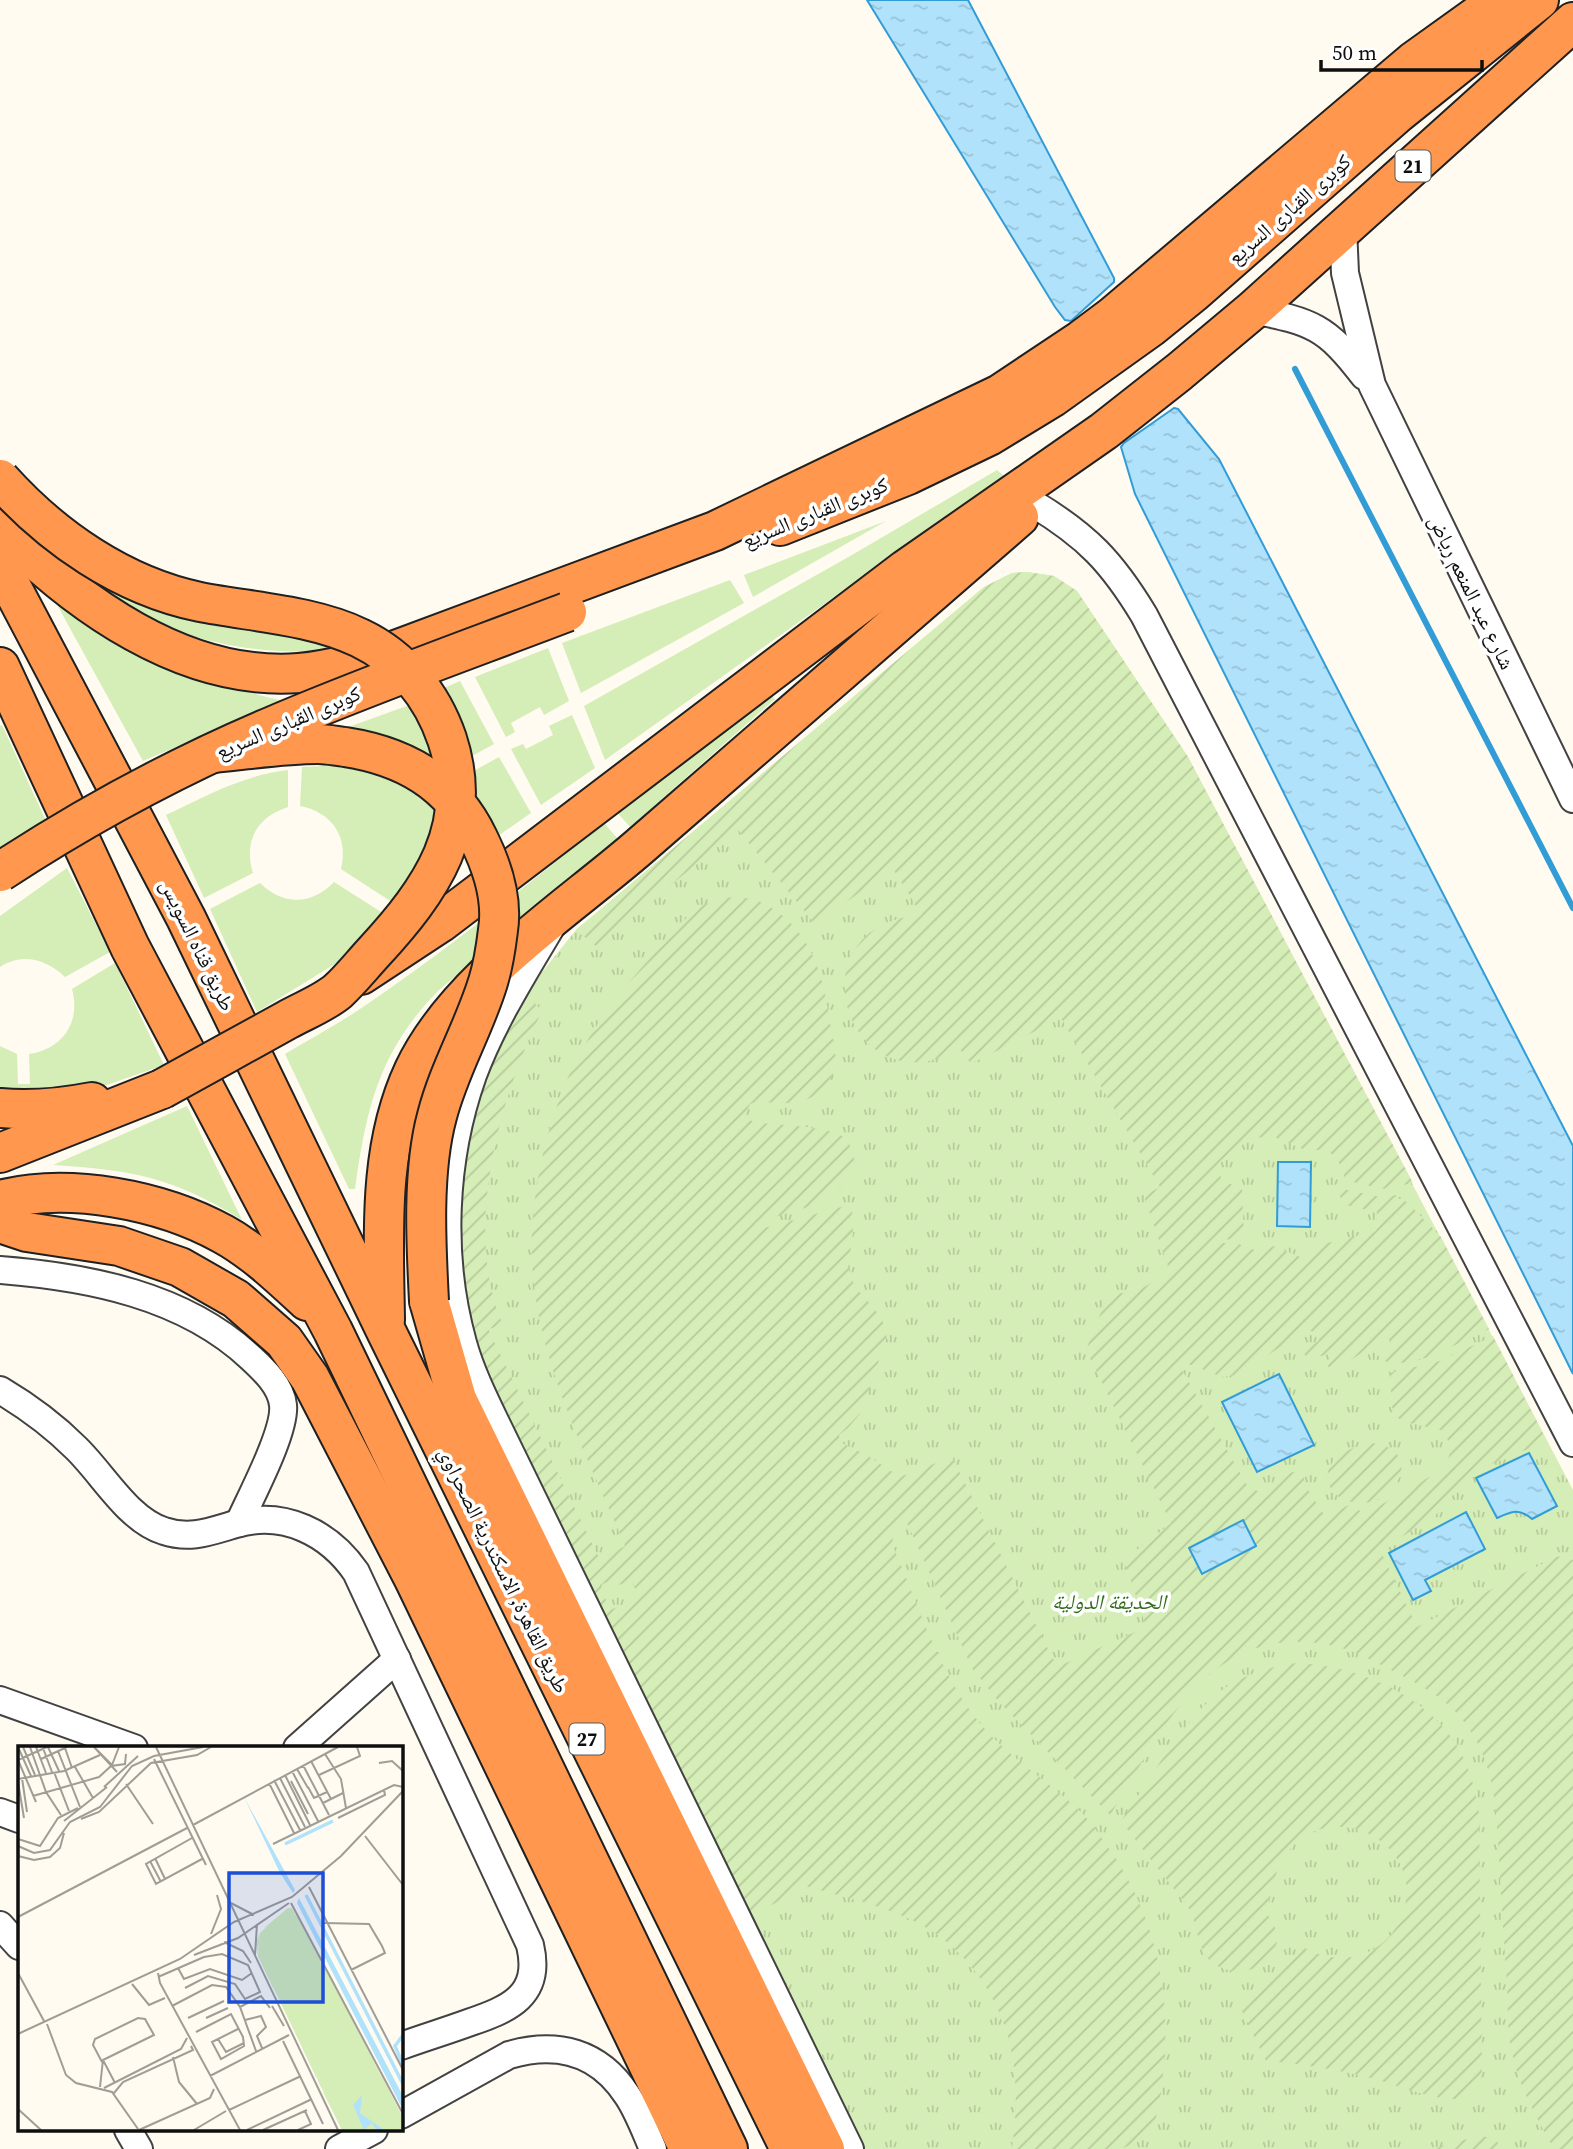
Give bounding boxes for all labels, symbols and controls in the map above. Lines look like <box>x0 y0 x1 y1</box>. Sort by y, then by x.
scale bar <box>1321 28 1482 72</box>
text: 50 m <box>1332 38 1377 67</box>
street label: كوبرى القبارى السريع <box>1221 147 1357 271</box>
road number: 21 <box>1396 150 1430 182</box>
street label: كوبرى القبارى السريع <box>738 469 892 554</box>
street label: شارع عبد المنعم رياض <box>1422 510 1522 674</box>
street label: كوبرى القبارى السريع <box>211 678 365 766</box>
street label: طريق قناه السويس <box>154 874 242 1016</box>
street label: طريق القاهرة, الاسكندرية الصحراوي <box>429 1442 576 1699</box>
park label: الحديقة الدولية <box>1052 1587 1168 1616</box>
road number: 27 <box>570 1723 604 1754</box>
inset map <box>18 1746 402 2132</box>

